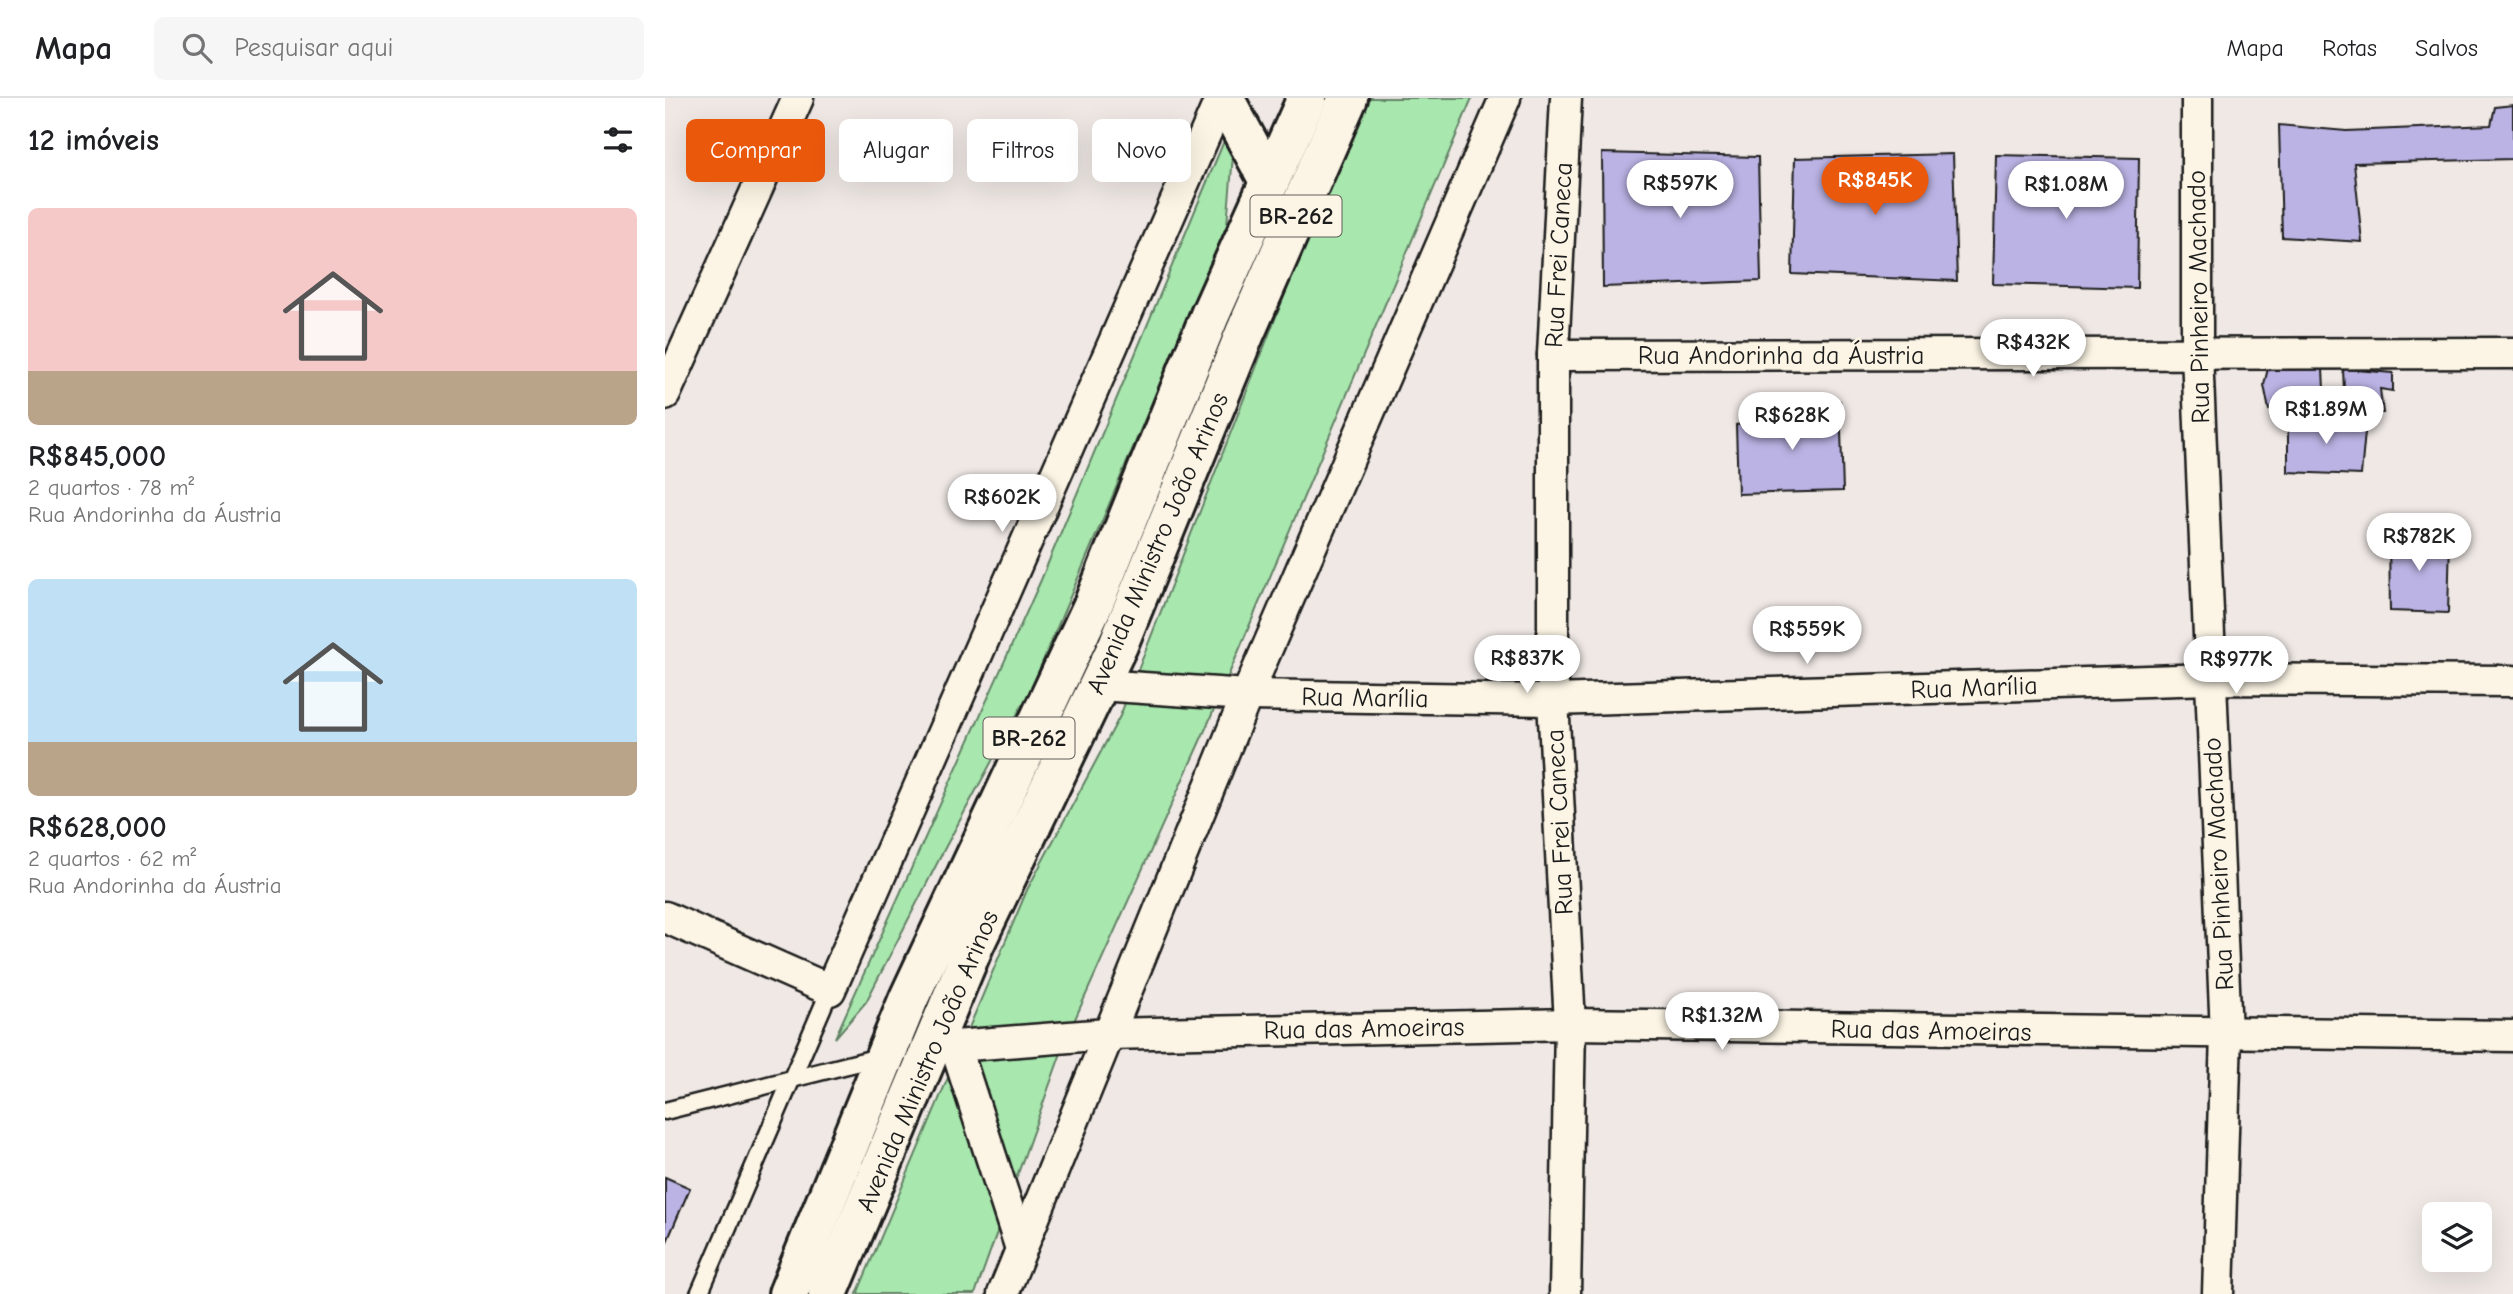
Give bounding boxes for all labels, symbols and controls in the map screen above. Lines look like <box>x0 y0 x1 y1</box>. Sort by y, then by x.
search box <box>154 17 644 80</box>
text: Mapa <box>35 29 112 67</box>
icon: search <box>178 29 216 67</box>
text: Pesquisar aqui <box>234 33 393 63</box>
text: Mapa <box>2226 34 2284 62</box>
text: Rotas <box>2322 34 2377 62</box>
text: Salvos <box>2415 34 2478 62</box>
chip: Comprar <box>686 119 825 182</box>
chip: Alugar <box>839 119 953 182</box>
chip: Filtros <box>967 119 1078 182</box>
chip: Novo <box>1092 119 1191 182</box>
icon: filters <box>599 121 637 159</box>
text: 12 imóveis <box>28 123 159 158</box>
pin: R$845K <box>1818 158 1932 217</box>
pin: R$597K <box>1623 160 1737 220</box>
street label: Rua Frei Caneca <box>1539 161 1579 349</box>
pin: R$1.08M <box>2001 162 2131 221</box>
text: R$845K <box>1838 166 1912 193</box>
text: R$597K <box>1643 169 1717 196</box>
text: R$1.08M <box>2024 170 2108 197</box>
street label: Rua Pinheiro Machado <box>2182 170 2216 424</box>
road number: BR-262 <box>1251 196 1341 236</box>
icon: home <box>270 253 396 379</box>
pin: R$432K <box>1976 320 2090 379</box>
text: R$432K <box>1996 328 2070 355</box>
street label: Rua Andorinha da Áustria <box>1638 340 1924 371</box>
pin: R$1.89M <box>2261 386 2391 446</box>
street label: Avenida Ministro João Arinos <box>1081 388 1235 699</box>
pin: R$628K <box>1735 392 1849 452</box>
text: R$1.89M <box>2285 395 2367 422</box>
text: R$628K <box>1754 401 1830 428</box>
text: R$845,000 <box>28 439 166 474</box>
text: 2 quartos · 78 m² <box>28 474 194 501</box>
pin: R$602K <box>945 474 1059 534</box>
text: R$602K <box>964 483 1040 510</box>
text: Rua Andorinha da Áustria <box>28 501 282 528</box>
pin: R$782K <box>2362 514 2476 573</box>
text: R$782K <box>2382 522 2456 549</box>
pin: R$559K <box>1750 606 1864 666</box>
text: R$559K <box>1769 615 1845 642</box>
icon: home <box>270 624 396 750</box>
pin: R$837K <box>1470 636 1584 695</box>
pin: R$977K <box>2179 636 2293 696</box>
text: R$837K <box>1490 644 1564 671</box>
text: R$977K <box>2200 645 2272 672</box>
street label: Rua Marília <box>1910 671 2038 705</box>
street label: Rua Marília <box>1301 682 1429 714</box>
road number: BR-262 <box>983 718 1075 758</box>
street label: Rua Frei Caneca <box>1540 728 1580 916</box>
street label: Rua Pinheiro Machado <box>2197 737 2241 991</box>
text: R$628,000 <box>28 810 167 845</box>
text: 2 quartos · 62 m² <box>28 845 196 872</box>
text: Rua Andorinha da Áustria <box>28 872 282 899</box>
street label: Avenida Ministro João Arinos <box>851 906 1005 1217</box>
pin: R$1.32M <box>1657 992 1787 1052</box>
text: R$1.32M <box>1681 1001 1763 1028</box>
street label: Rua das Amoeiras <box>1263 1012 1465 1046</box>
street label: Rua das Amoeiras <box>1830 1014 2032 1048</box>
map controls <box>2422 1202 2492 1272</box>
button: layers <box>2422 1202 2492 1272</box>

